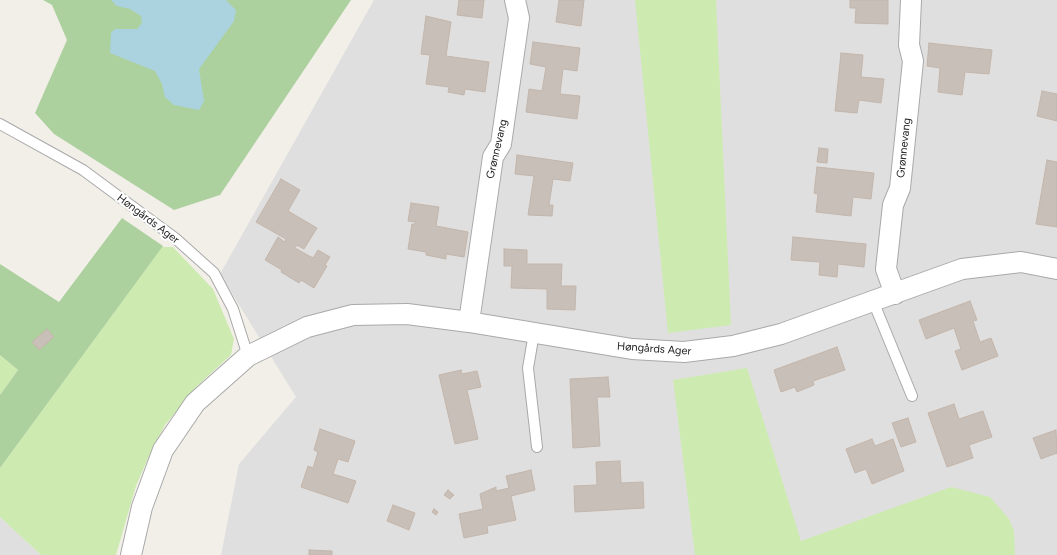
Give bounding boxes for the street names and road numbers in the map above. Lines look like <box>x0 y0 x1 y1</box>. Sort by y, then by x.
street label: Grønnevang <box>894 117 914 179</box>
street label: Grønnevang <box>484 118 510 180</box>
street label: Høngårds Ager <box>114 191 182 247</box>
street label: Høngårds Ager <box>616 340 692 358</box>

